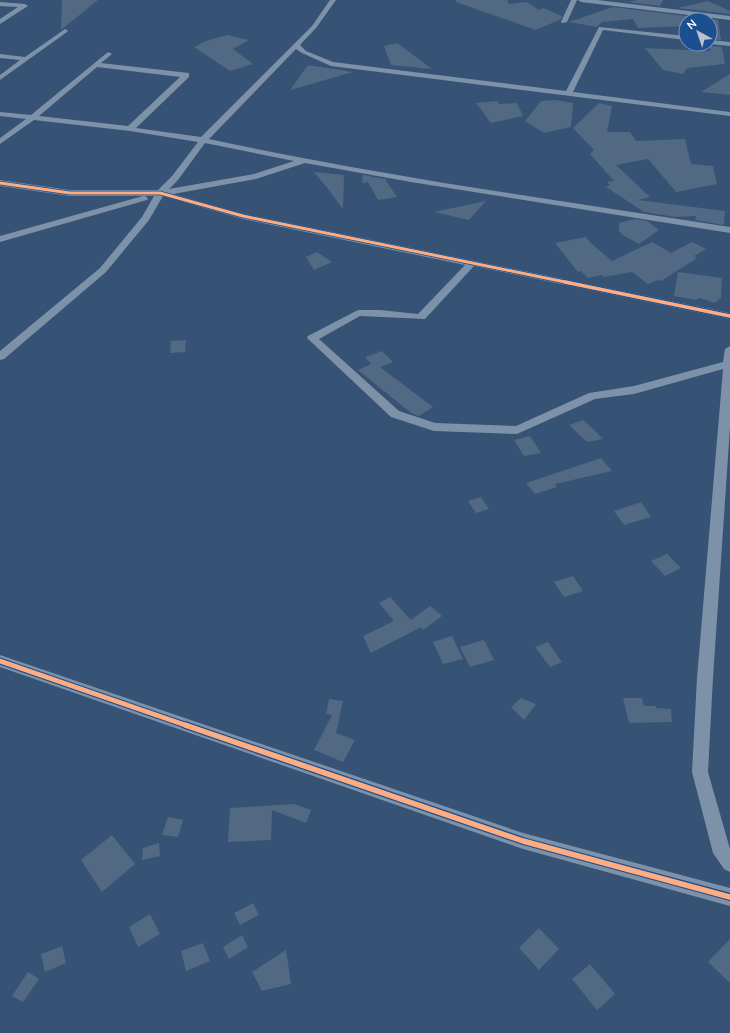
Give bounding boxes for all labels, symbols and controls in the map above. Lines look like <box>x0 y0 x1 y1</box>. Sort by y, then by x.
north arrow <box>678 12 718 52</box>
text: N <box>684 16 700 33</box>

